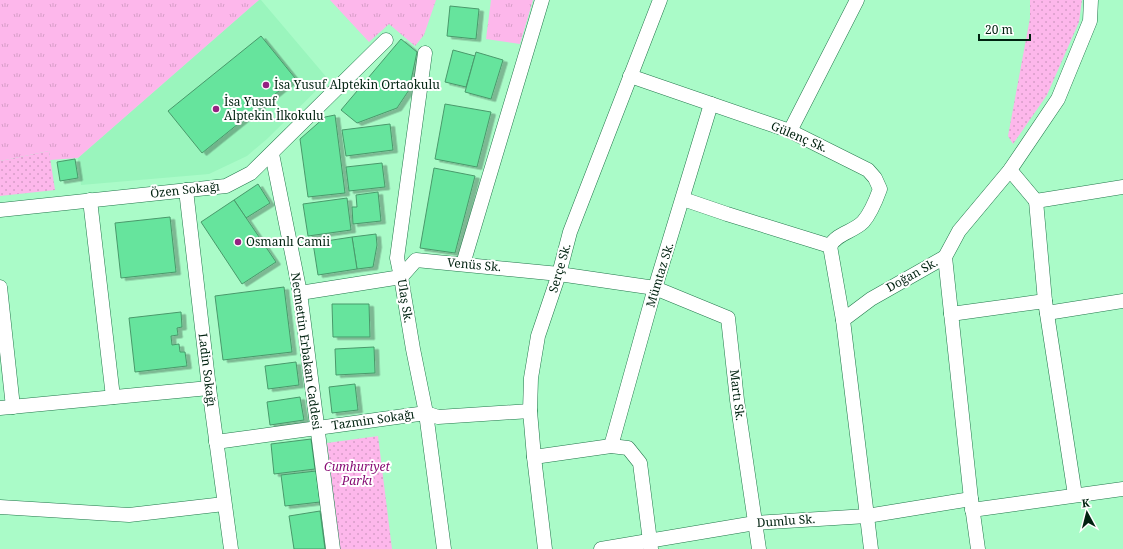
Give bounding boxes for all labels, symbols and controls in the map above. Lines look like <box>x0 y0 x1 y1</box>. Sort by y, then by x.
scale bar <box>979 16 1030 42</box>
text: 20 m <box>985 21 1013 38</box>
place label: İsa Yusuf Alptekin Ortaokulu <box>274 76 440 93</box>
marker: İsa Yusuf Alptekin Ortaokulu <box>261 80 271 90</box>
place label: İsa Yusuf Alptekin İlkokulu <box>224 93 324 124</box>
marker: İsa Yusuf Alptekin İlkokulu <box>211 104 221 114</box>
street label: Gülenç Sk. <box>768 117 830 156</box>
street label: Özen Sokağı <box>149 177 221 202</box>
place label: Osmanlı Camii <box>246 233 330 250</box>
marker: Osmanlı Camii <box>233 237 243 247</box>
street label: Mümtaz Sk. <box>642 240 677 309</box>
street label: Serçe Sk. <box>544 241 575 295</box>
street label: Doğan Sk. <box>883 253 940 296</box>
street label: Venüs Sk. <box>446 254 502 275</box>
street label: Necmettin Erbakan Caddesi <box>287 271 326 431</box>
street label: Ulaş Sk. <box>394 278 417 324</box>
street label: Ladin Sokağı <box>195 332 220 408</box>
street label: Martı Sk. <box>726 368 749 421</box>
street label: Tazmin Sokağı <box>330 405 416 434</box>
park label: Cumhuriyet Parkı <box>324 458 390 489</box>
north arrow <box>1067 493 1107 533</box>
text: K <box>1081 495 1092 511</box>
street label: Dumlu Sk. <box>756 510 816 531</box>

